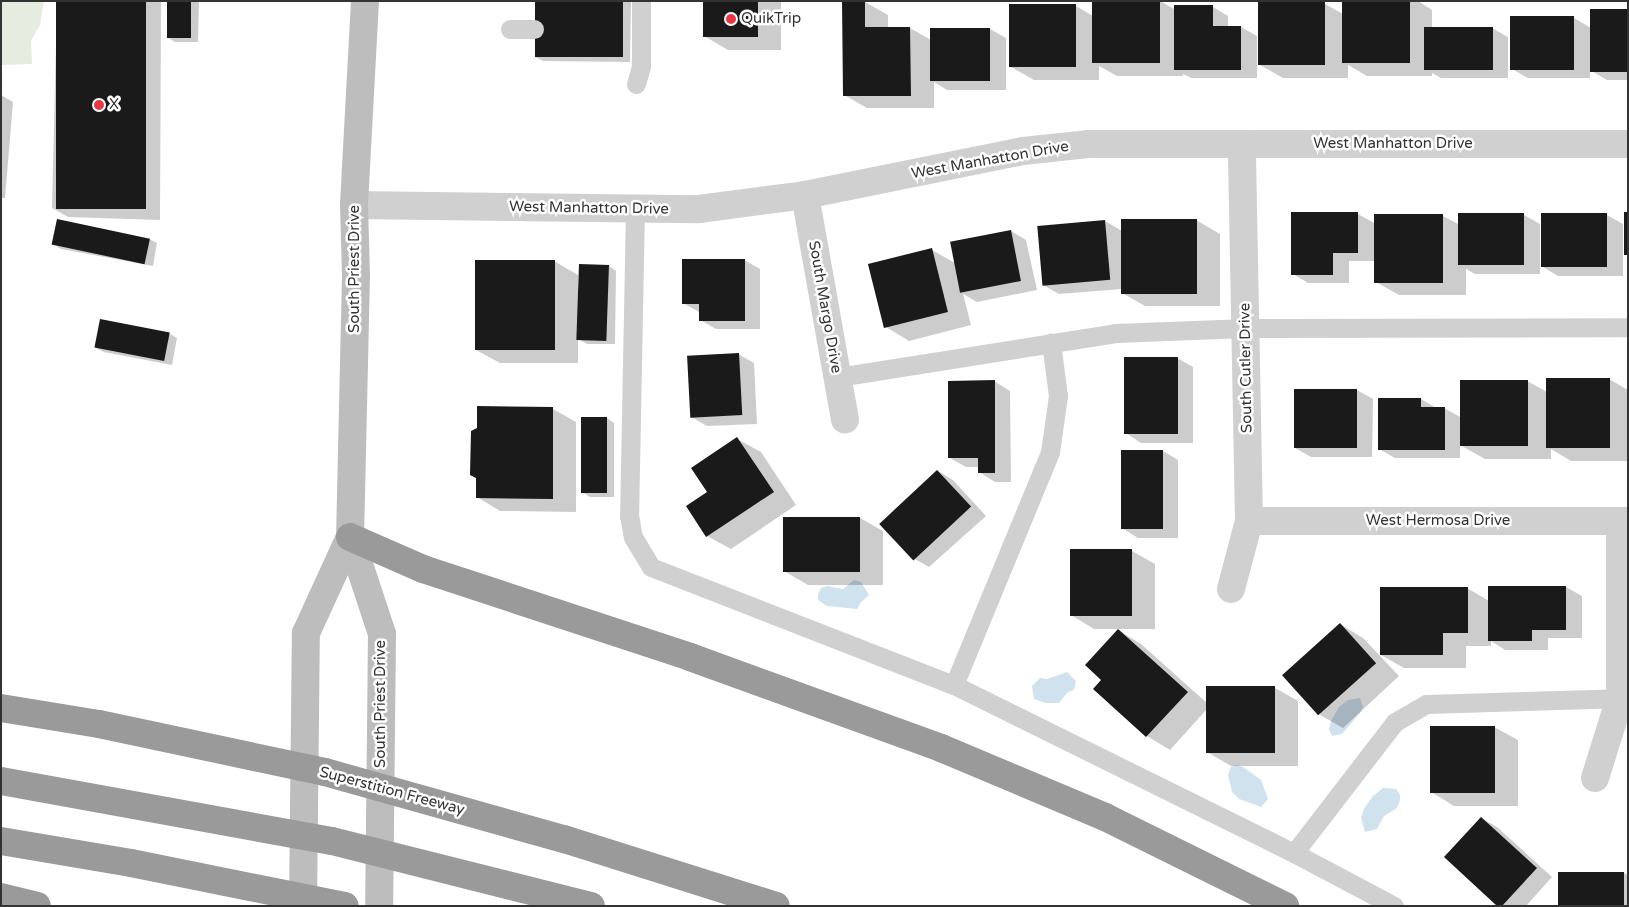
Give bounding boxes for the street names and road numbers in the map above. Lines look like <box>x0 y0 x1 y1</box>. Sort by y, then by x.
street label: West Manhatton Drive <box>1313 135 1473 153</box>
street label: West Manhatton Drive <box>910 137 1070 183</box>
street label: West Manhatton Drive <box>509 198 669 218</box>
street label: South Priest Drive <box>346 205 364 333</box>
street label: South Margo Drive <box>804 239 846 375</box>
street label: South Cutler Drive <box>1236 303 1256 433</box>
street label: West Hermosa Drive <box>1366 512 1510 530</box>
street label: South Priest Drive <box>372 640 390 768</box>
street label: Superstition Freeway <box>317 763 467 819</box>

